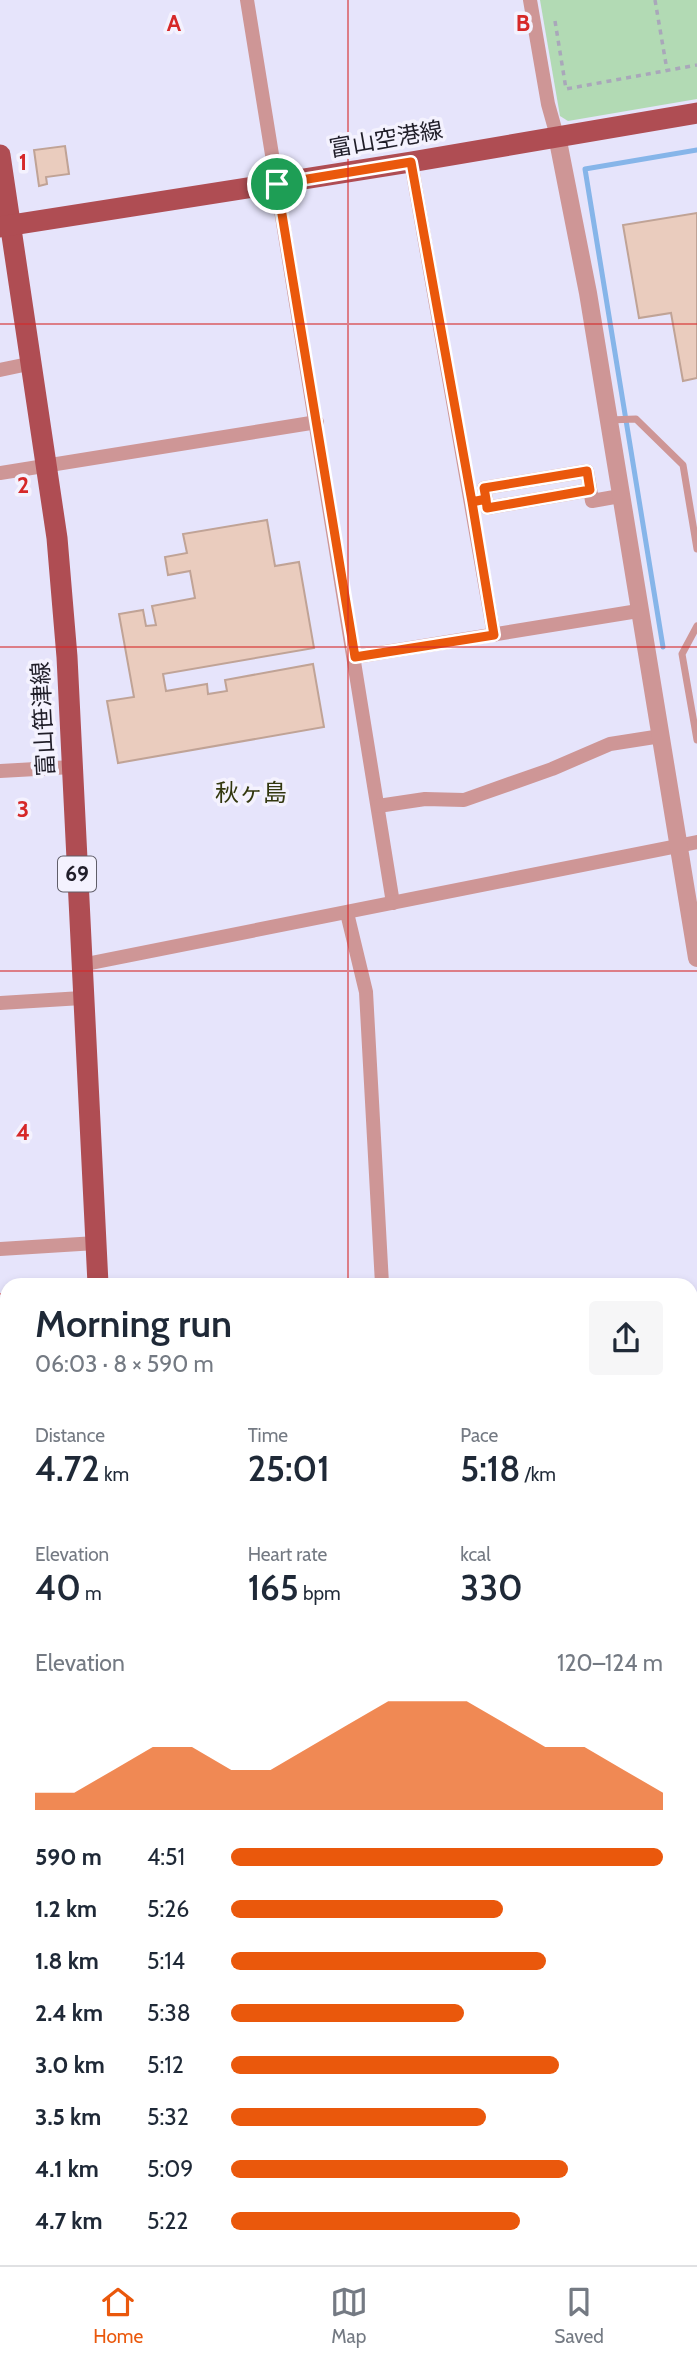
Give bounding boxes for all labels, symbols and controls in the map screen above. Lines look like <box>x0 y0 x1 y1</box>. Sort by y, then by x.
text: A <box>167 9 182 37</box>
text: B <box>516 9 530 37</box>
street label: 富山空港線 <box>327 115 445 163</box>
text: 1 <box>19 148 27 176</box>
pin <box>247 154 307 214</box>
icon: arrive <box>258 165 296 203</box>
text: 2 <box>17 471 29 499</box>
street label: 富山笹津線 <box>26 661 60 777</box>
district label: 秋ヶ島 <box>215 778 287 807</box>
text: 3 <box>17 795 29 823</box>
road number: 69 <box>58 856 96 892</box>
text: 4 <box>16 1118 30 1146</box>
text: Morning run <box>35 1300 232 1347</box>
button: share <box>589 1301 663 1375</box>
text: 06:03 · 8 × 590 m <box>35 1350 214 1378</box>
text: Distance <box>35 1424 105 1447</box>
text: Time <box>248 1424 288 1447</box>
text: Pace <box>460 1424 498 1447</box>
text: 4.72 <box>35 1447 100 1490</box>
text: 25:01 <box>248 1447 330 1490</box>
text: 5:18 <box>460 1447 520 1490</box>
text: km <box>100 1463 129 1486</box>
text: /km <box>520 1463 556 1486</box>
text: Elevation <box>35 1543 109 1566</box>
text: Heart rate <box>248 1543 327 1566</box>
text: kcal <box>460 1543 491 1566</box>
text: 40 <box>35 1566 81 1609</box>
text: 165 <box>248 1566 299 1609</box>
text: 330 <box>460 1566 523 1609</box>
text: m <box>81 1582 102 1605</box>
text: bpm <box>299 1582 341 1605</box>
text: Elevation <box>35 1649 125 1677</box>
text: 120–124 m <box>557 1649 663 1677</box>
text: 590 m <box>35 1843 102 1871</box>
text: 4:51 <box>147 1843 185 1871</box>
text: 1.2 km <box>35 1895 97 1923</box>
text: 5:26 <box>147 1895 189 1923</box>
text: 1.8 km <box>35 1947 99 1975</box>
text: 5:14 <box>147 1947 185 1975</box>
text: 2.4 km <box>35 1999 103 2027</box>
text: 5:38 <box>147 1999 191 2027</box>
text: 3.0 km <box>35 2051 105 2079</box>
text: 5:12 <box>147 2051 184 2079</box>
text: 3.5 km <box>35 2103 101 2131</box>
text: 5:32 <box>147 2103 189 2131</box>
text: 4.1 km <box>35 2155 99 2183</box>
text: 5:09 <box>147 2155 193 2183</box>
text: 4.7 km <box>35 2207 102 2235</box>
text: 5:22 <box>147 2207 188 2235</box>
tab: Home <box>93 2283 143 2348</box>
tab: Map <box>330 2283 368 2348</box>
tab: Saved <box>554 2283 604 2348</box>

